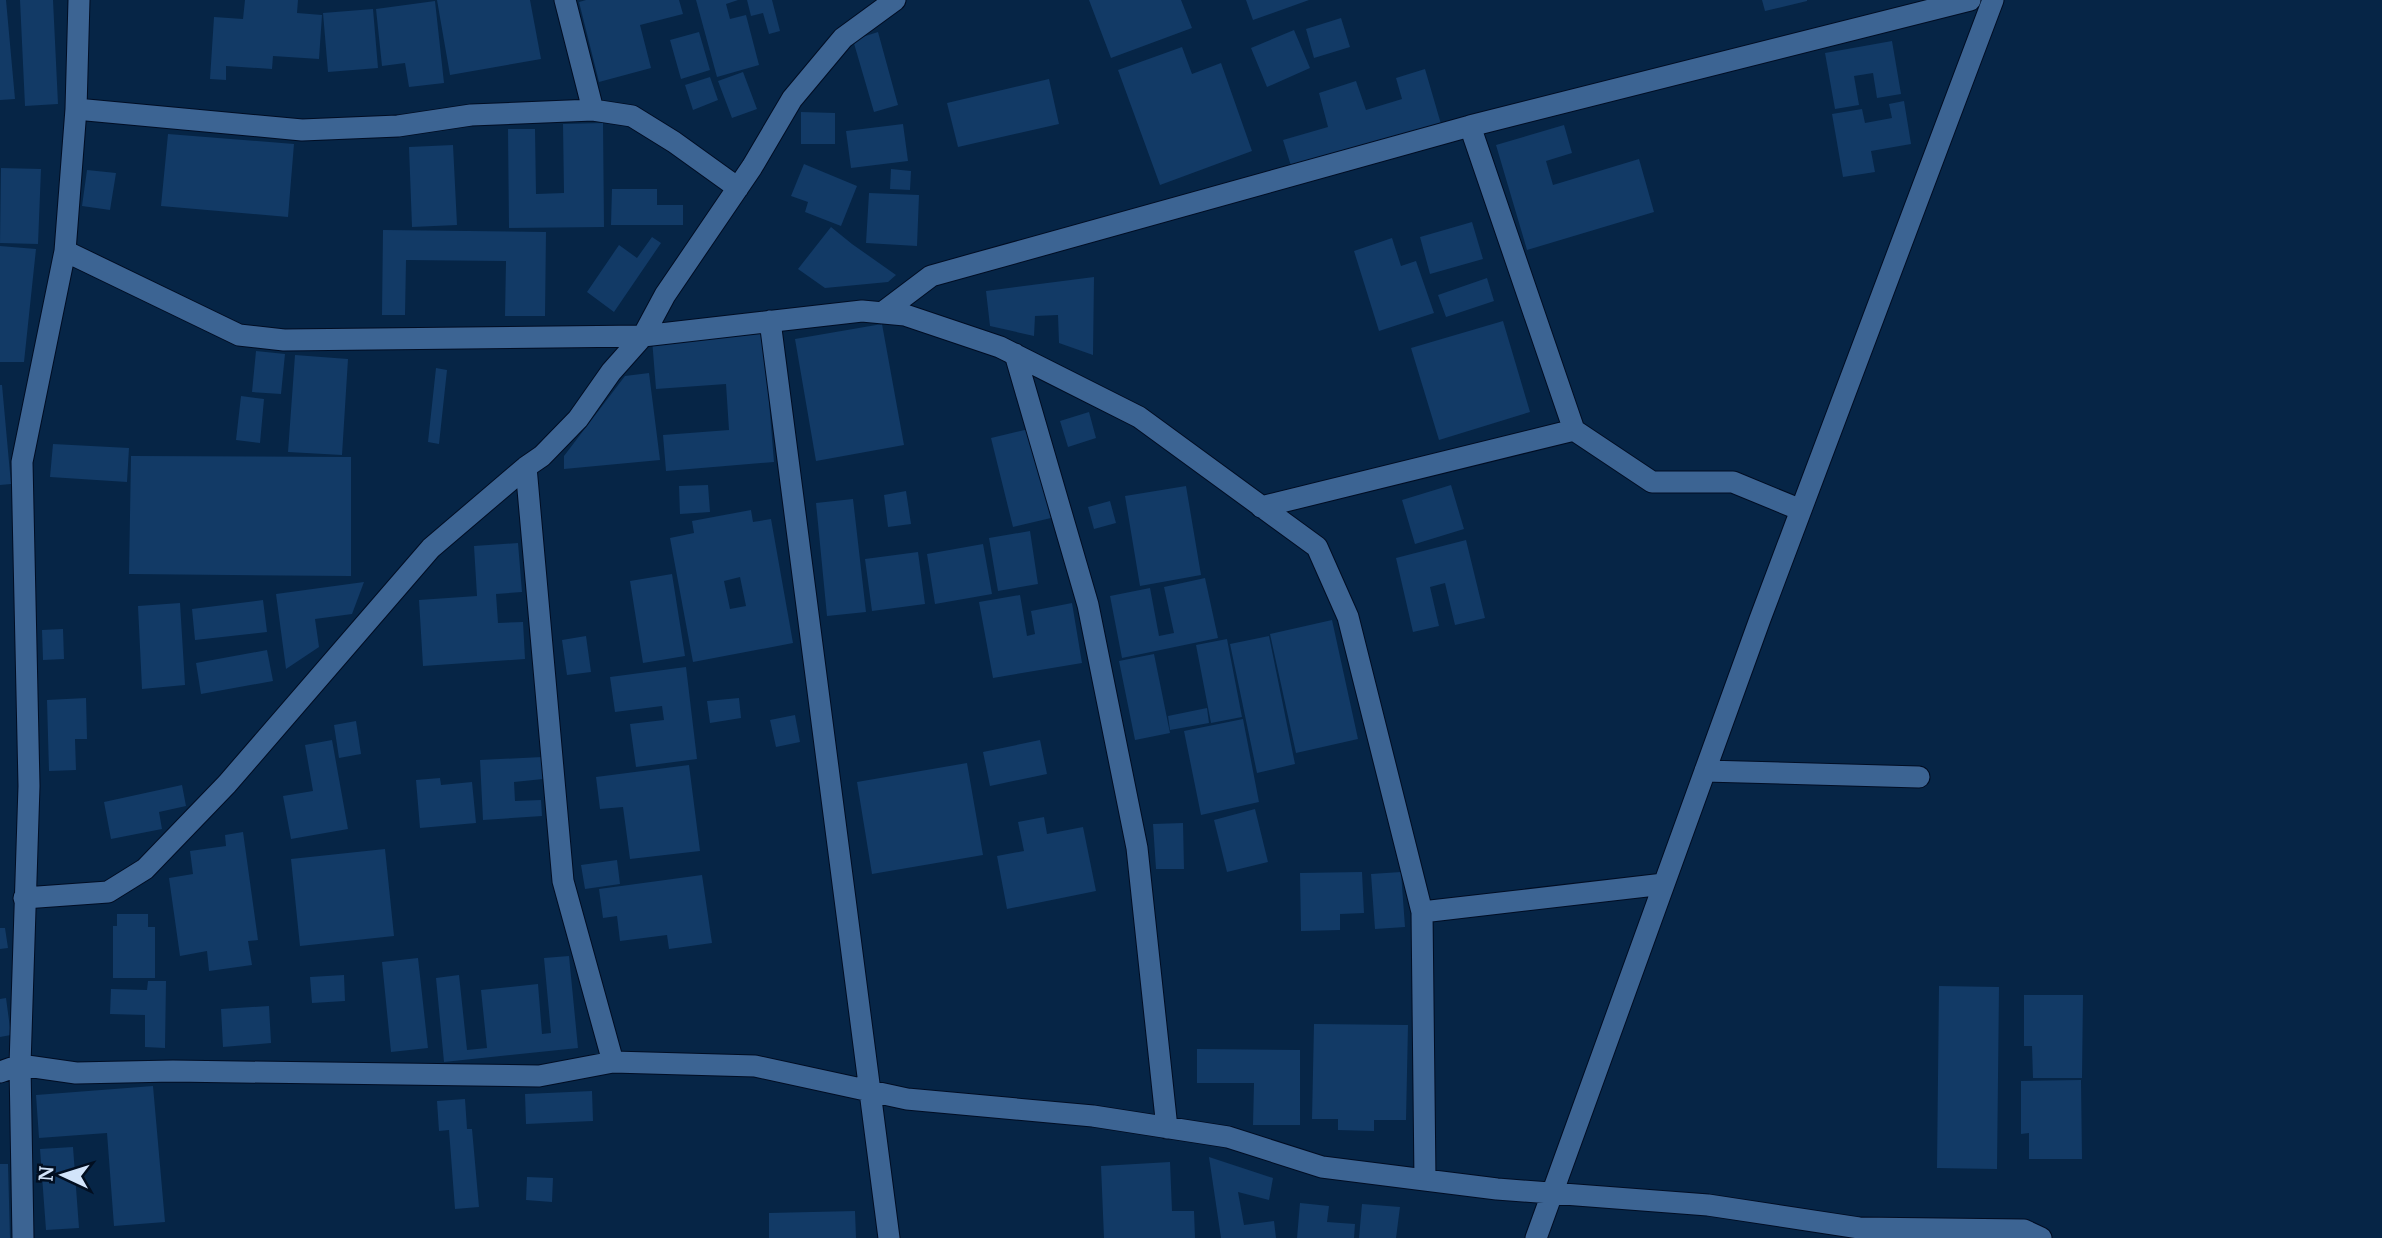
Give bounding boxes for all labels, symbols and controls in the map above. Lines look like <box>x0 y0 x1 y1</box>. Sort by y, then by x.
north arrow <box>28 1140 98 1210</box>
text: N <box>34 1165 59 1182</box>

